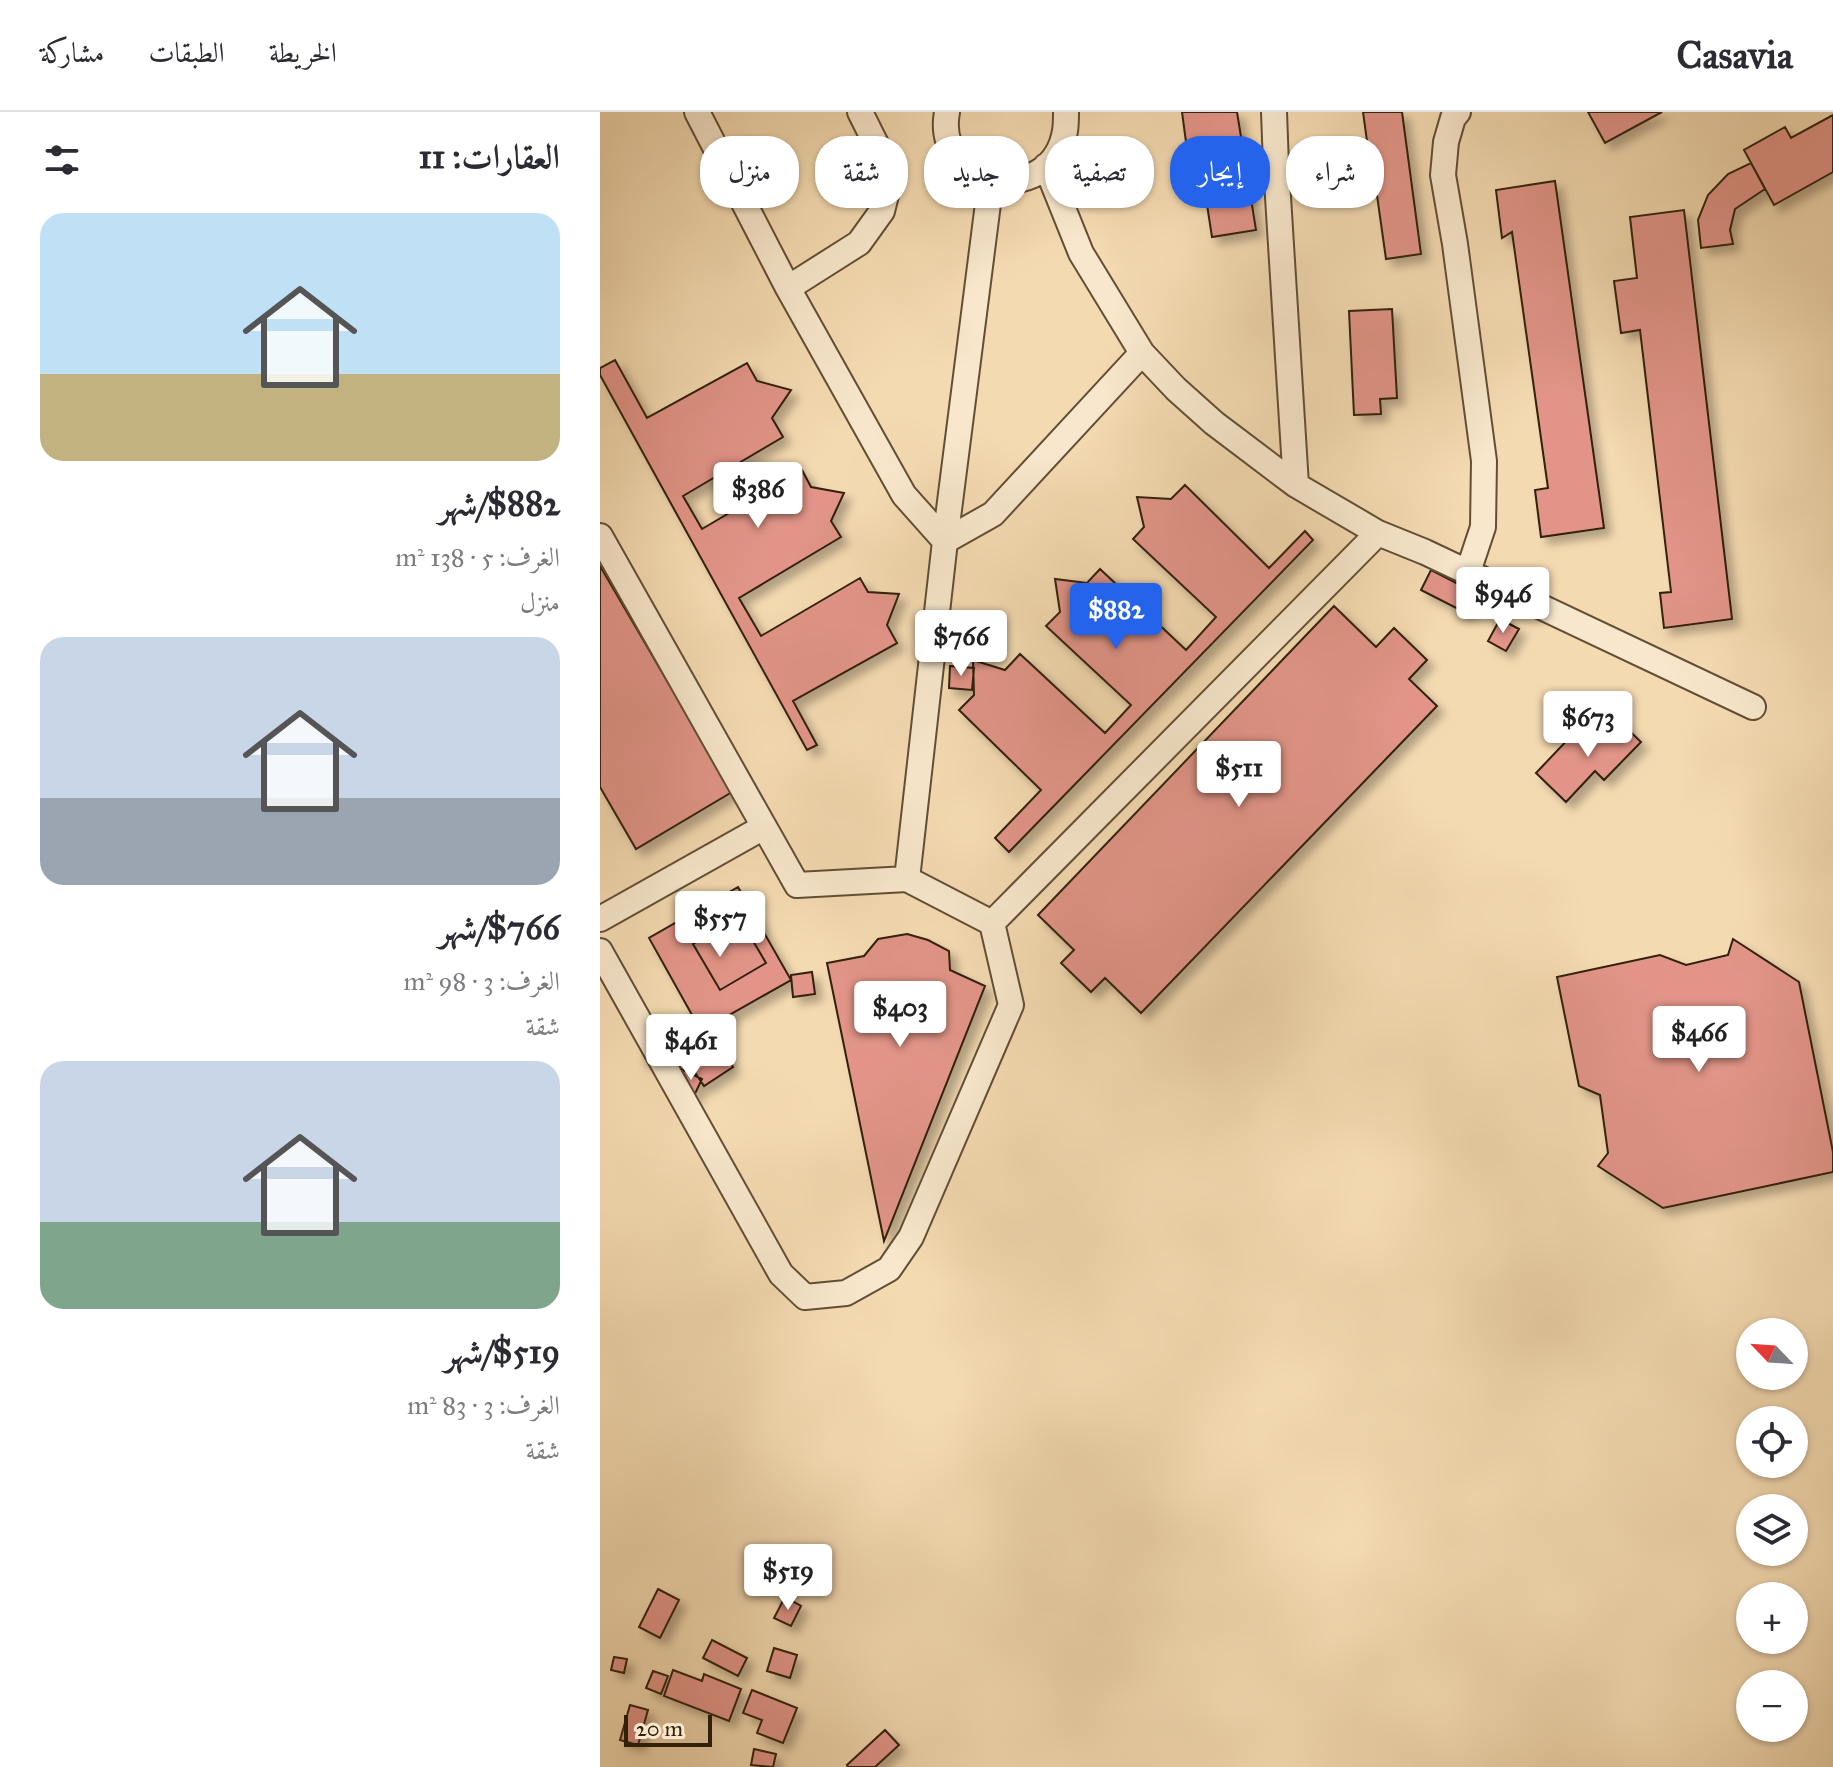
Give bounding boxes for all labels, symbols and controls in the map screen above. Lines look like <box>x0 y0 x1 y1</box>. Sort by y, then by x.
text: Casavia <box>1677 32 1793 78</box>
text: مشاركة <box>40 35 104 70</box>
text: الطبقات <box>148 35 225 70</box>
text: الخريطة <box>269 35 337 70</box>
text: العقارات: 11 <box>418 136 560 177</box>
chip: منزل <box>700 136 799 208</box>
chip: شقة <box>815 136 908 208</box>
chip: جديد <box>924 136 1029 208</box>
chip: تصفية <box>1045 136 1154 208</box>
chip: إيجار <box>1170 136 1270 208</box>
chip: شراء <box>1286 136 1384 208</box>
icon: filters <box>40 138 84 182</box>
icon: home <box>228 265 372 409</box>
pin: $386 <box>711 462 805 530</box>
text: $386 <box>731 472 785 504</box>
text: $882/شهر <box>439 483 560 524</box>
text: الغرف: 5 · 138 m² <box>395 541 560 573</box>
pin: $946 <box>1456 567 1550 635</box>
text: $946 <box>1474 577 1532 609</box>
pin: $882 <box>1069 583 1163 651</box>
text: منزل <box>520 586 560 618</box>
text: $882 <box>1088 593 1144 625</box>
pin: $766 <box>914 610 1008 678</box>
text: $766 <box>933 620 989 652</box>
icon: home <box>228 689 372 833</box>
pin: $673 <box>1541 691 1635 759</box>
text: $673 <box>1561 701 1615 733</box>
pin: $511 <box>1192 741 1286 809</box>
text: $511 <box>1215 751 1263 783</box>
pin: $557 <box>673 891 767 959</box>
text: $557 <box>693 901 747 933</box>
text: $766/شهر <box>439 907 560 948</box>
text: الغرف: 3 · 98 m² <box>404 965 560 997</box>
pin: $403 <box>853 981 947 1049</box>
text: $403 <box>872 991 928 1023</box>
pin: $466 <box>1652 1006 1746 1074</box>
text: شقة <box>526 1010 560 1042</box>
pin: $461 <box>644 1014 738 1082</box>
text: $466 <box>1671 1016 1727 1048</box>
text: $461 <box>664 1024 718 1056</box>
icon: home <box>228 1113 372 1257</box>
north arrow <box>1736 1318 1808 1390</box>
map controls <box>1736 1318 1808 1742</box>
text: $519/شهر <box>444 1331 560 1372</box>
text: الغرف: 3 · 83 m² <box>407 1389 560 1421</box>
button: locate <box>1736 1406 1808 1478</box>
text: شقة <box>526 1434 560 1466</box>
button: layers <box>1736 1494 1808 1566</box>
pin: $519 <box>741 1544 835 1612</box>
text: $519 <box>762 1554 814 1586</box>
button: + <box>1736 1582 1808 1654</box>
button: − <box>1736 1670 1808 1742</box>
scale bar <box>624 1711 712 1747</box>
text: 20 m <box>636 1715 683 1742</box>

